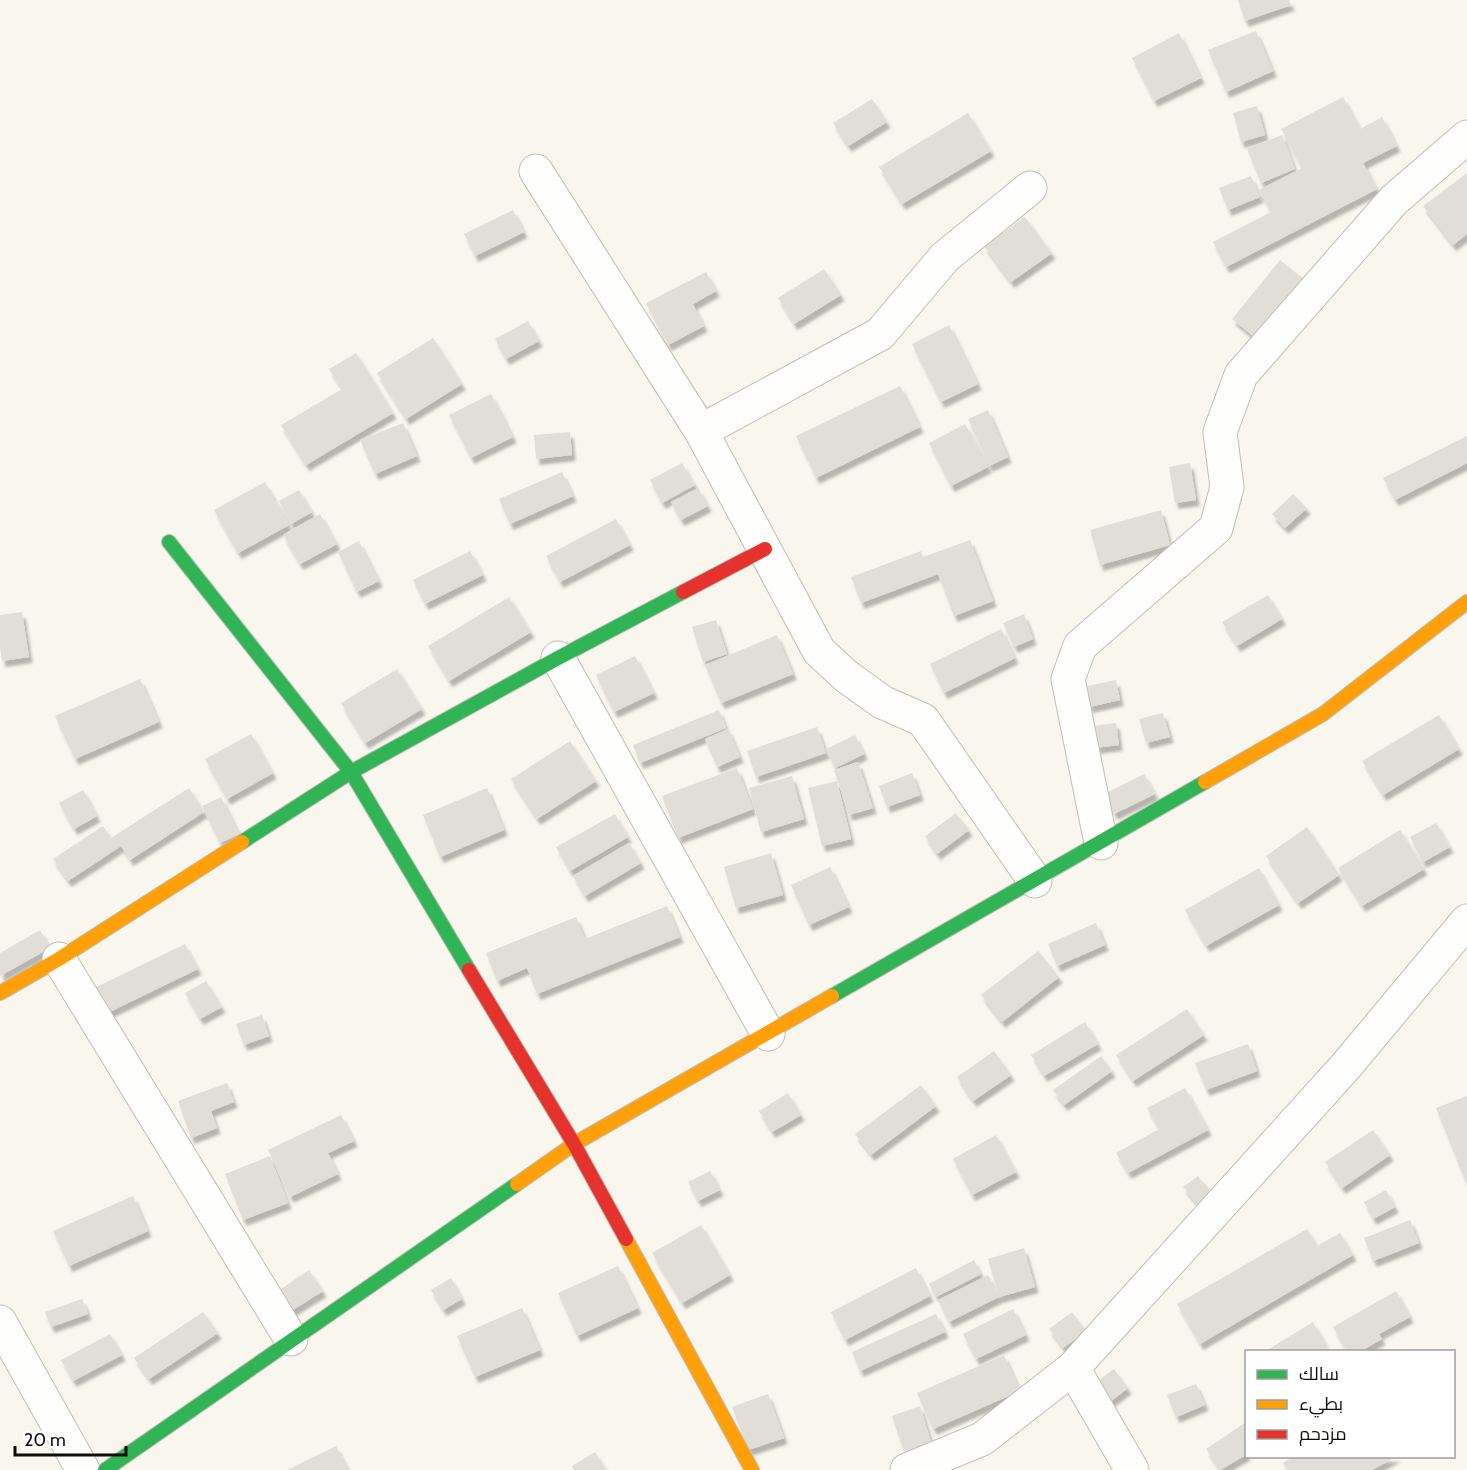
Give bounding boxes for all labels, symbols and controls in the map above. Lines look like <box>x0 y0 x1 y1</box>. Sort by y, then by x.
legend <box>1245 1350 1455 1458</box>
text: سالك <box>1299 1363 1339 1385</box>
text: بطيء <box>1299 1393 1343 1418</box>
scale bar <box>15 1419 126 1457</box>
text: مزدحم <box>1299 1423 1347 1446</box>
text: 20 m <box>24 1429 66 1451</box>

